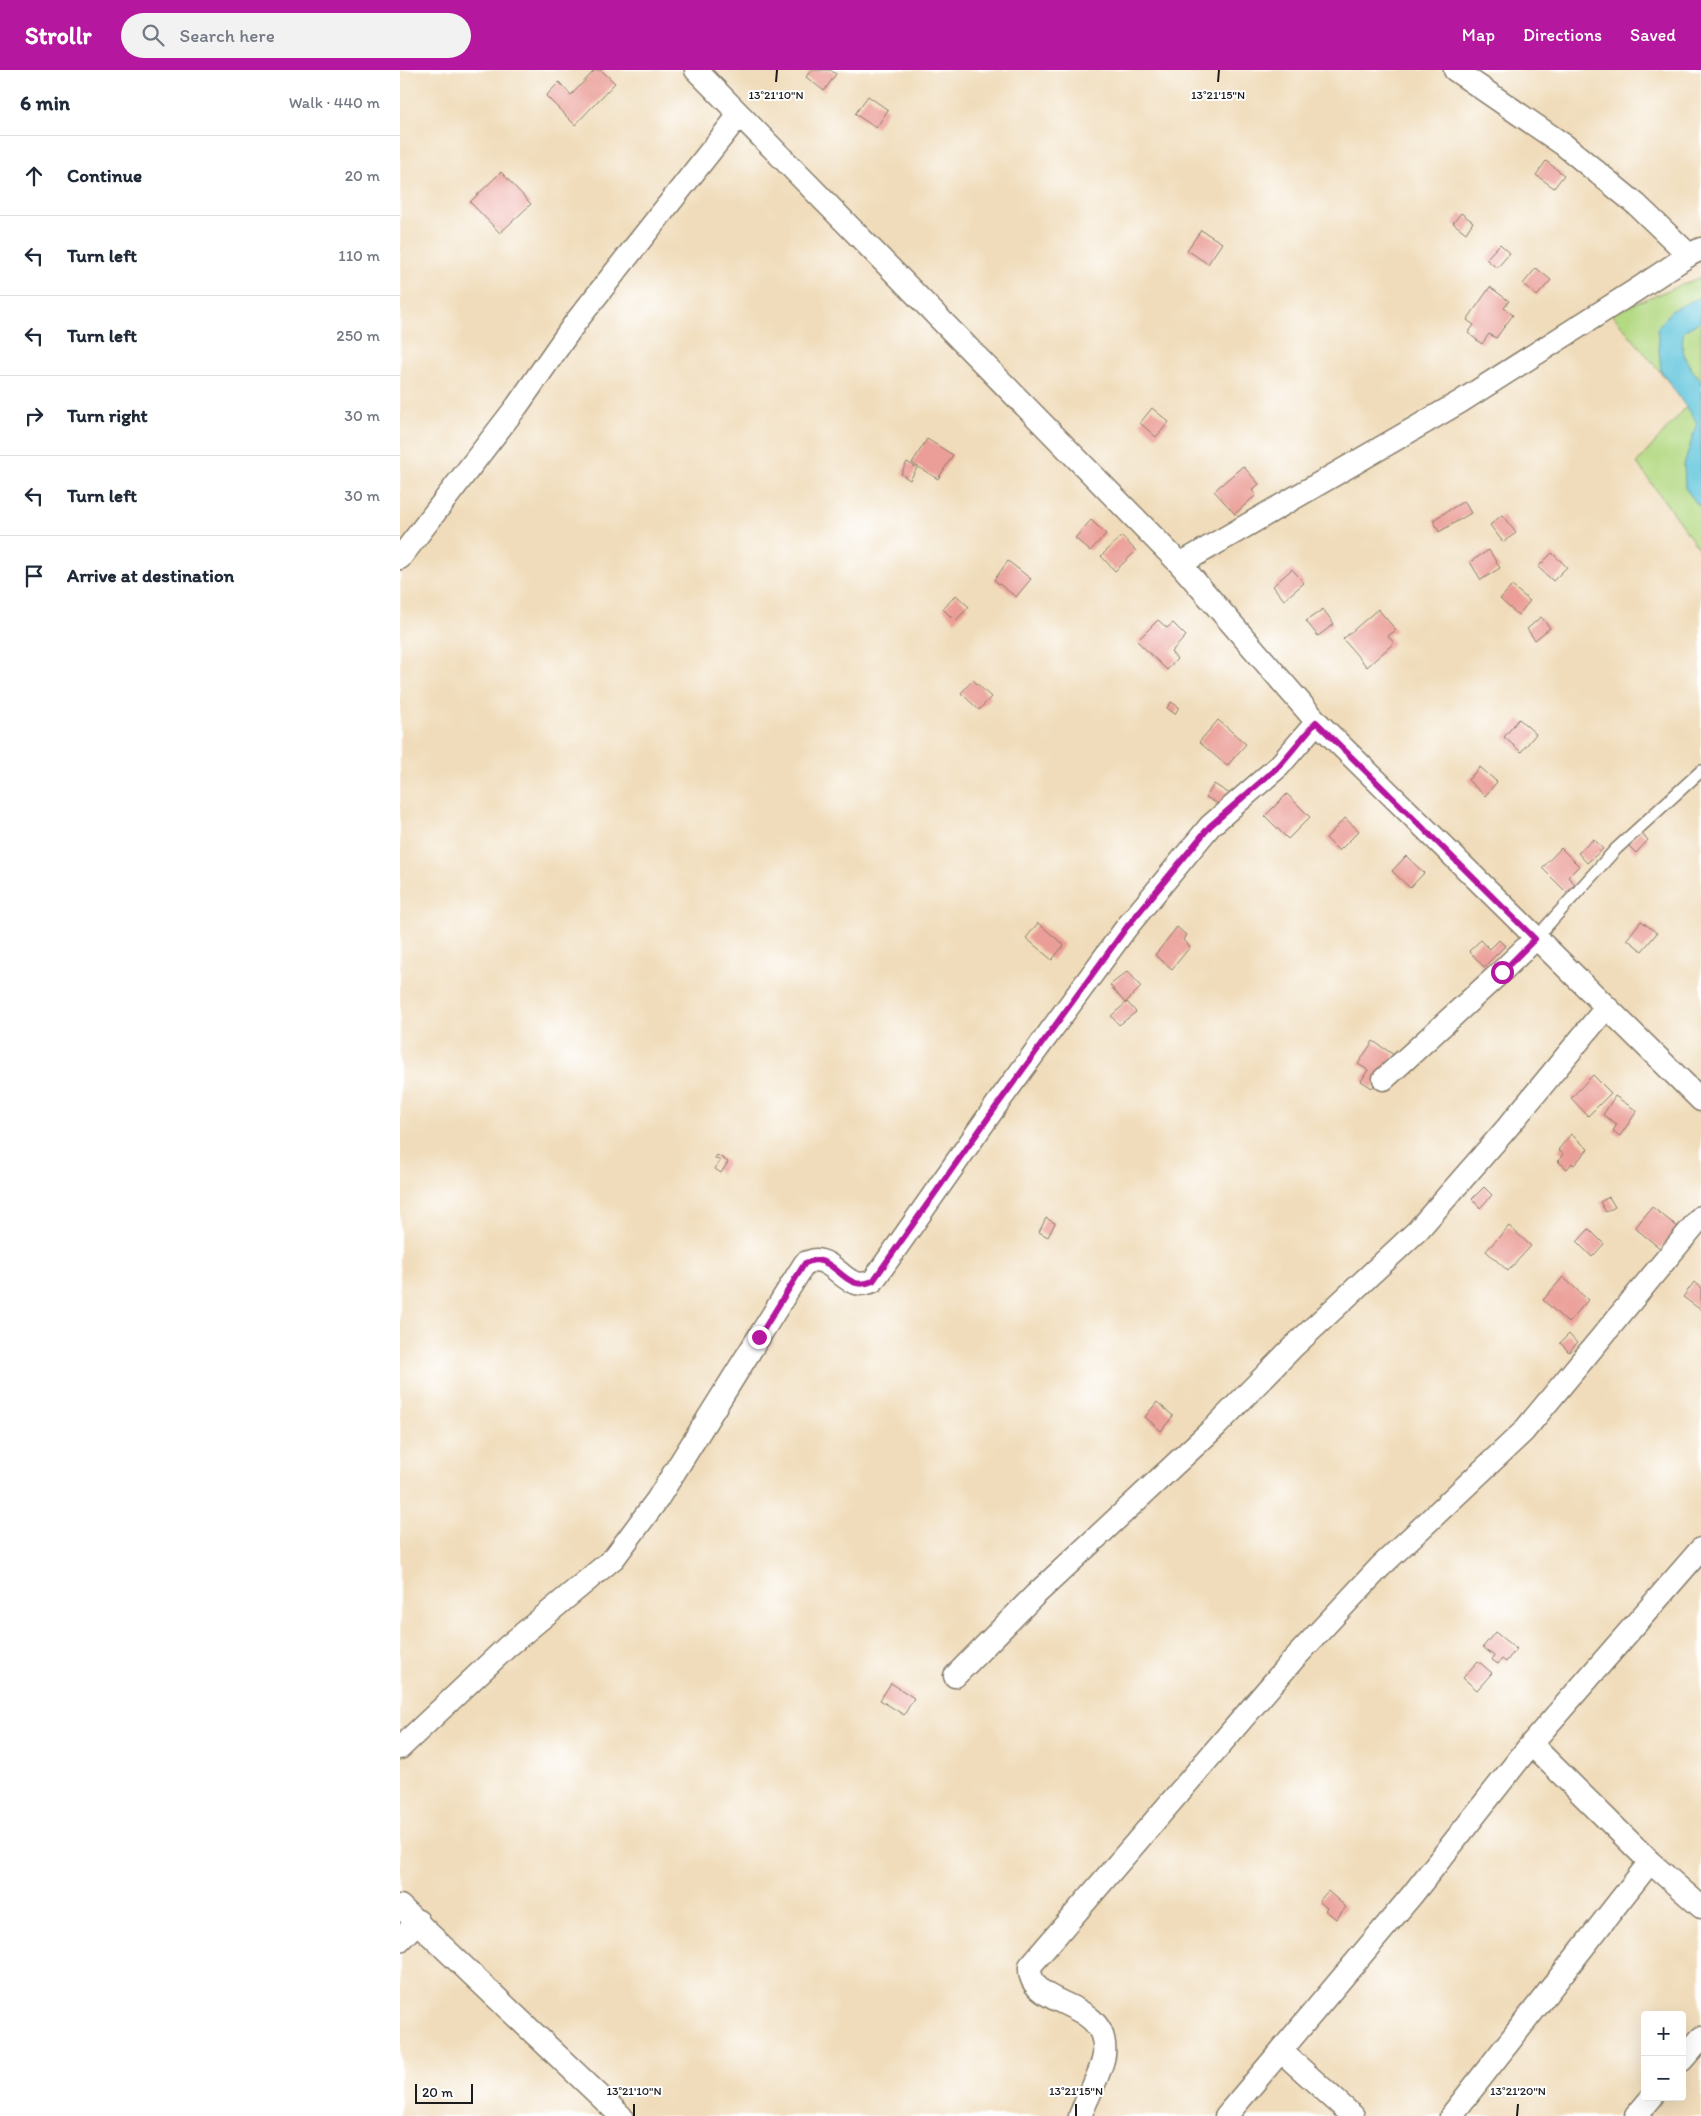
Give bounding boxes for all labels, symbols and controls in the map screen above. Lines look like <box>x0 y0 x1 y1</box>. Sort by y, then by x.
search box <box>121 13 471 58</box>
text: Strollr <box>25 21 91 50</box>
icon: search <box>139 21 167 49</box>
text: Search here <box>179 24 275 47</box>
text: Map <box>1462 24 1495 46</box>
text: Directions <box>1523 24 1602 46</box>
text: Saved <box>1630 24 1676 46</box>
text: 13°21'10"N <box>748 88 804 102</box>
text: 13°21'15"N <box>1191 88 1245 102</box>
text: 6 min <box>20 90 70 115</box>
text: Walk · 440 m <box>289 93 380 112</box>
icon: ahead <box>20 162 48 190</box>
text: Continue <box>67 164 142 187</box>
text: 20 m <box>345 166 380 185</box>
icon: left <box>20 242 48 270</box>
text: Turn left <box>67 244 137 267</box>
text: 110 m <box>338 246 380 265</box>
icon: left <box>20 322 48 350</box>
text: Turn left <box>67 324 137 347</box>
text: 250 m <box>336 326 380 345</box>
icon: right <box>20 402 48 430</box>
text: Turn right <box>67 404 148 427</box>
text: 30 m <box>344 406 380 425</box>
icon: left <box>20 482 48 510</box>
text: Turn left <box>67 484 137 507</box>
text: 30 m <box>344 486 380 505</box>
icon: arrive <box>20 562 48 590</box>
text: Arrive at destination <box>67 564 234 587</box>
route start <box>1491 961 1514 984</box>
route end <box>748 1326 771 1349</box>
map controls <box>1641 2011 1686 2101</box>
button: + <box>1641 2011 1686 2056</box>
button: − <box>1641 2056 1686 2101</box>
scale bar <box>415 2081 472 2104</box>
text: 20 m <box>422 2084 453 2101</box>
text: 13°21'10"N <box>606 2084 662 2098</box>
text: 13°21'15"N <box>1049 2084 1103 2098</box>
text: 13°21'20"N <box>1490 2084 1546 2098</box>

